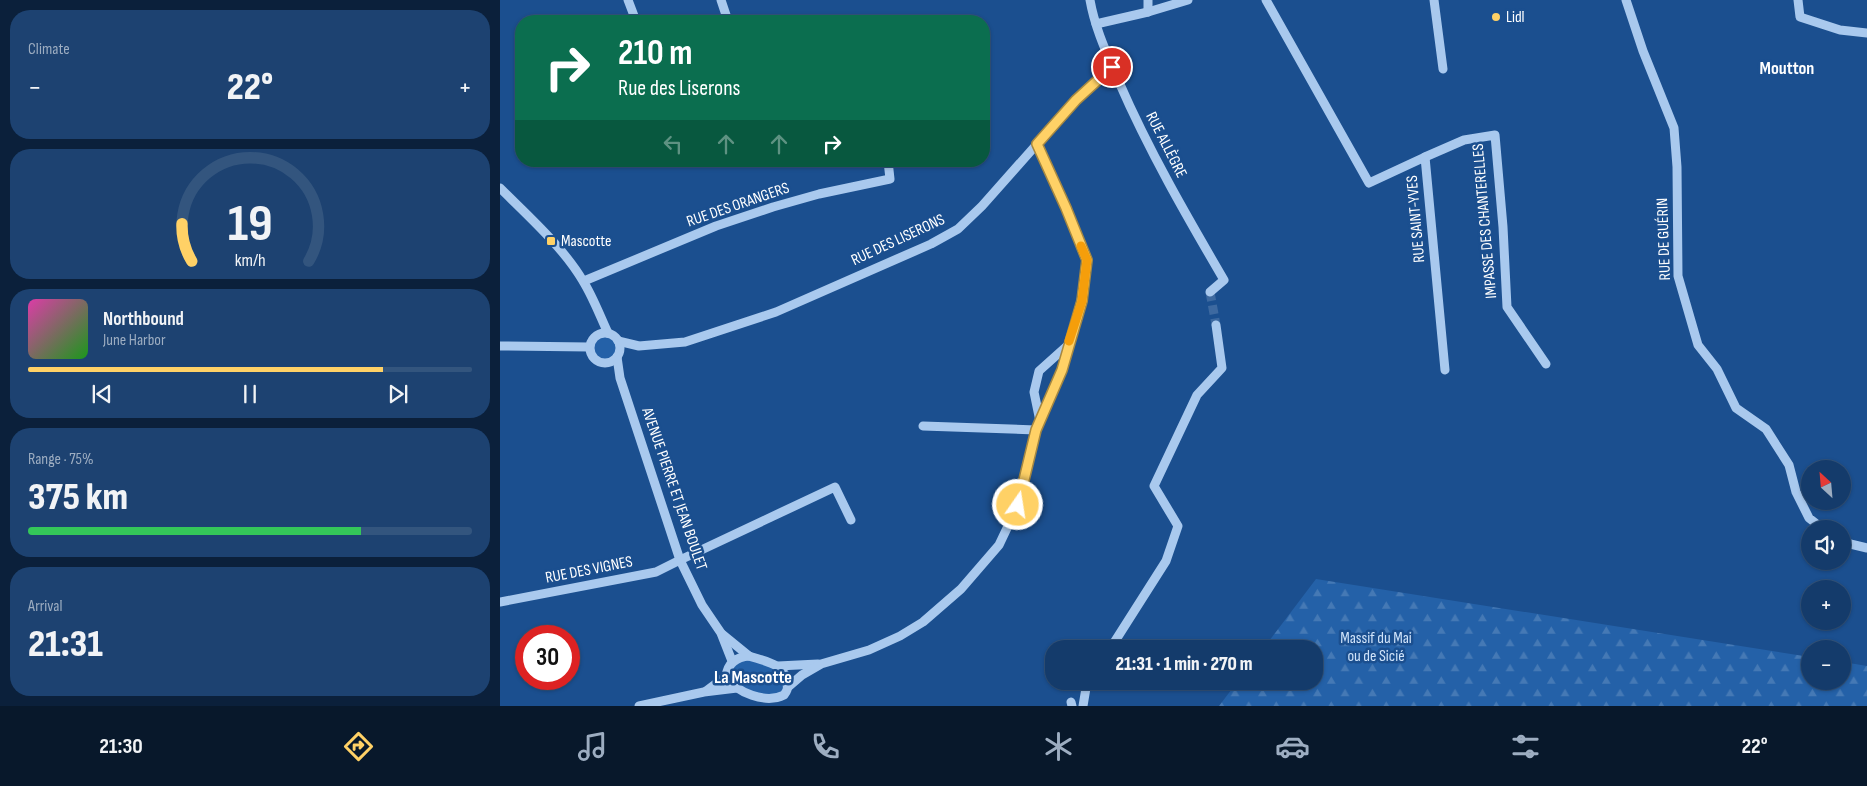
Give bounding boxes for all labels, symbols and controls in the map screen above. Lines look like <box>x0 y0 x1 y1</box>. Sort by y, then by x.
place label: Lidl <box>1506 8 1525 27</box>
marker: Lidl <box>1490 11 1502 23</box>
text: 210 m <box>618 32 692 75</box>
icon: right <box>535 35 600 100</box>
text: Climate <box>28 40 70 59</box>
pin <box>1091 46 1133 88</box>
icon: arrive <box>1098 53 1126 81</box>
district label: Moutton <box>1760 58 1814 79</box>
text: 22° <box>227 65 273 110</box>
text: − <box>28 71 42 104</box>
text: + <box>458 71 472 104</box>
text: Rue des Liserons <box>618 75 741 102</box>
street label: RUE ALLÈGRE <box>1141 109 1191 181</box>
icon: left <box>659 130 687 158</box>
icon: ahead <box>712 130 740 158</box>
icon: ahead <box>765 130 793 158</box>
icon: right <box>818 130 846 158</box>
street label: IMPASSE DES CHANTERELLES <box>1469 142 1501 299</box>
street label: RUE SAINT-YVES <box>1403 174 1429 263</box>
street label: RUE DES ORANGERS <box>684 179 792 231</box>
text: 19 <box>227 193 273 256</box>
street label: RUE DE GUÉRIN <box>1653 197 1675 281</box>
street label: RUE DES LISERONS <box>848 210 948 270</box>
place label: Mascotte <box>561 232 611 251</box>
marker: Mascotte <box>545 235 557 247</box>
text: km/h <box>235 250 265 271</box>
text: Northbound <box>103 308 184 331</box>
text: June Harbor <box>103 331 166 350</box>
icon: previous <box>88 380 116 408</box>
icon: pause <box>236 380 264 408</box>
icon: next <box>384 380 412 408</box>
street label: AVENUE PIERRE ET JEAN BOULET <box>637 404 711 573</box>
text: Range · 75% <box>28 450 94 469</box>
north arrow <box>1801 460 1851 510</box>
map controls <box>1801 460 1851 690</box>
text: 375 km <box>28 475 128 520</box>
position arrow <box>991 478 1043 530</box>
button: sound <box>1801 520 1851 570</box>
street label: RUE DES VIGNES <box>544 552 634 588</box>
button: + <box>1801 580 1851 630</box>
text: Arrival <box>28 597 62 616</box>
text: 21:31 <box>28 622 103 667</box>
speed limit sign: 30 <box>515 625 580 690</box>
park label: Massif du Mai ou de Sicié <box>1340 629 1412 666</box>
button: − <box>1801 640 1851 690</box>
text: 21:31 · 1 min · 270 m <box>1115 653 1253 676</box>
district label: La Mascotte <box>714 667 792 688</box>
icon: directions <box>341 729 376 764</box>
icon: music <box>575 729 610 764</box>
icon: phone <box>808 729 843 764</box>
icon: climate <box>1041 729 1076 764</box>
icon: car <box>1275 729 1310 764</box>
icon: filters <box>1508 729 1543 764</box>
text: 21:30 <box>99 733 143 760</box>
text: 22° <box>1741 733 1768 760</box>

